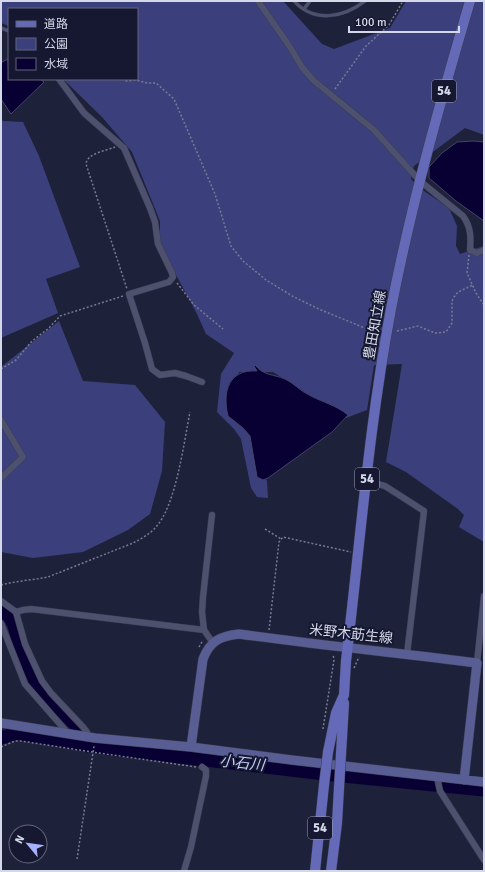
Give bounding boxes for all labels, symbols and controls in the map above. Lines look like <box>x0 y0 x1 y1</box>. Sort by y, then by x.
legend <box>8 8 138 80</box>
scale bar <box>349 8 459 34</box>
text: 100 m <box>355 15 387 30</box>
text: 道路 <box>44 17 68 32</box>
text: 公園 <box>44 37 68 52</box>
text: 水域 <box>44 57 68 72</box>
road number: 54 <box>432 80 456 102</box>
street label: 豊田知立線 <box>361 289 389 361</box>
road number: 54 <box>355 468 379 490</box>
street label: 米野木莇生線 <box>308 621 394 647</box>
water label: 小石川 <box>219 752 267 775</box>
road number: 54 <box>308 817 332 839</box>
north arrow <box>8 824 48 864</box>
text: N <box>12 833 27 846</box>

